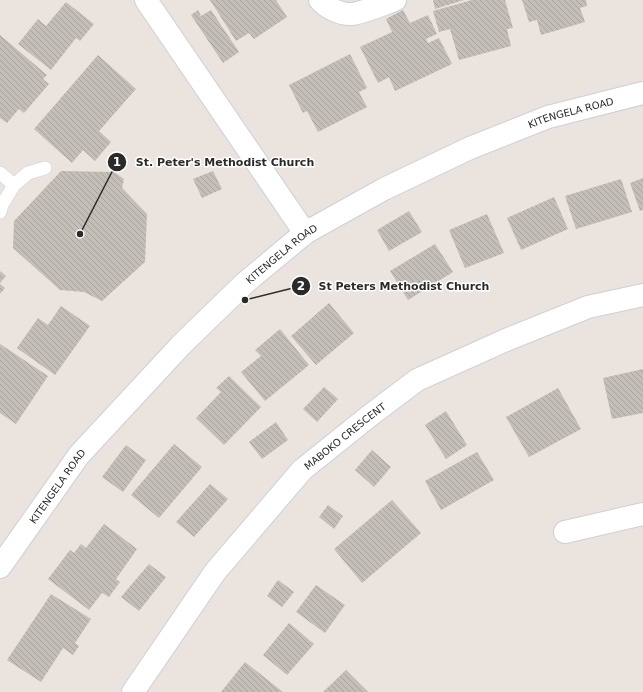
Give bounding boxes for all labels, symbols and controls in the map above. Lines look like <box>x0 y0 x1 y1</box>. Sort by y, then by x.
street label: KITENGELA ROAD <box>526 96 615 130</box>
callout: St. Peter's Methodist Church <box>107 151 322 174</box>
text: 1 <box>113 155 121 169</box>
text: St. Peter's Methodist Church <box>136 156 314 169</box>
street label: KITENGELA ROAD <box>244 222 320 286</box>
callout: St Peters Methodist Church <box>291 274 498 297</box>
text: 2 <box>297 279 305 293</box>
text: St Peters Methodist Church <box>319 280 489 293</box>
street label: MABOKO CRESCENT <box>302 400 389 472</box>
street label: KITENGELA ROAD <box>27 447 88 526</box>

